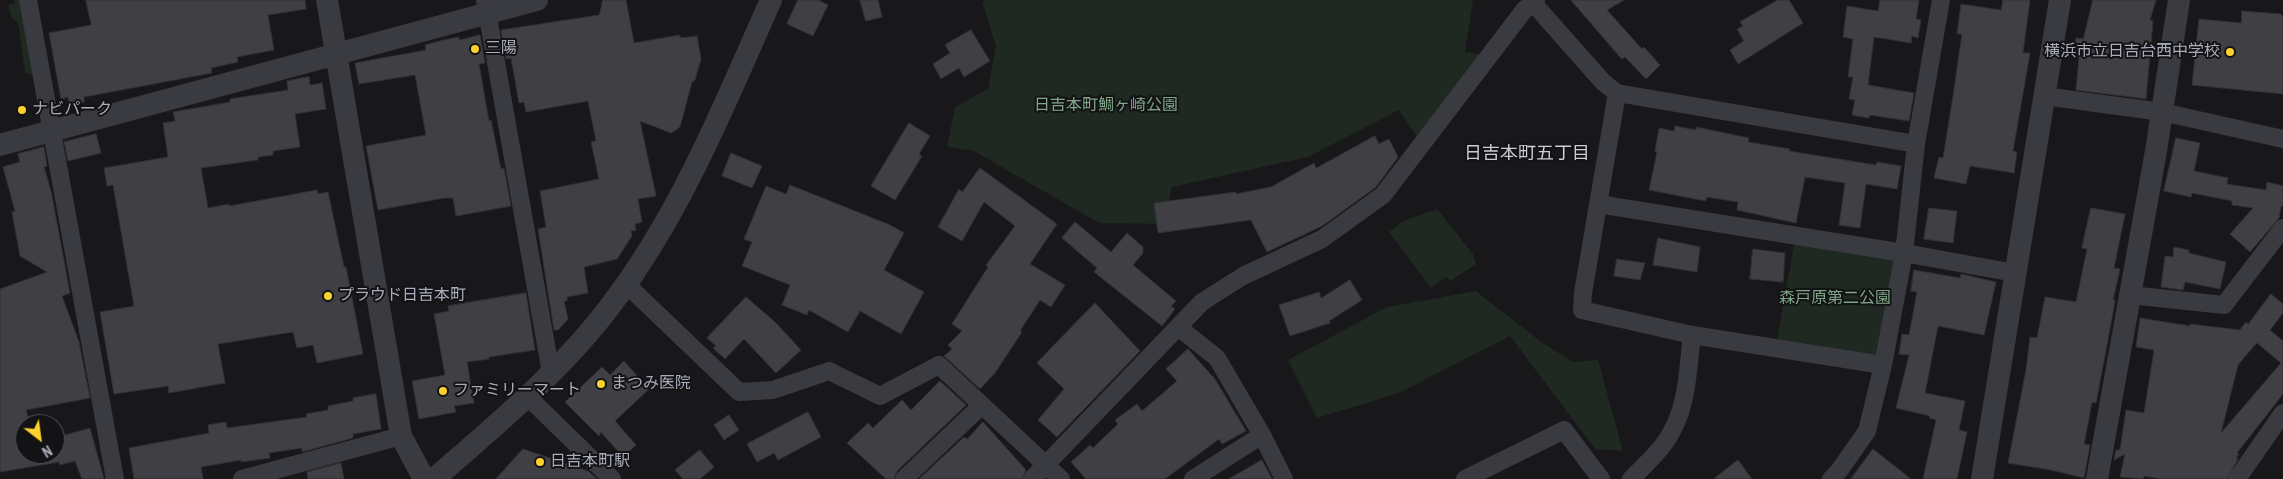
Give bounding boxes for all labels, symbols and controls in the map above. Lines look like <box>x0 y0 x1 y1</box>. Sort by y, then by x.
place label: 三陽 <box>485 39 517 59</box>
place label: 横浜市立日吉台西中学校 <box>2044 42 2220 62</box>
marker: 三陽 <box>469 43 481 55</box>
marker: 横浜市立日吉台西中学校 <box>2224 46 2236 58</box>
park label: 日吉本町鯛ヶ崎公園 <box>1034 96 1178 116</box>
place label: ナビパーク <box>32 100 112 120</box>
marker: ナビパーク <box>16 104 28 116</box>
district label: 日吉本町五丁目 <box>1464 143 1590 165</box>
place label: プラウド日吉本町 <box>338 286 466 306</box>
park label: 森戸原第二公園 <box>1779 289 1891 309</box>
marker: プラウド日吉本町 <box>322 290 334 302</box>
place label: まつみ医院 <box>611 374 691 394</box>
marker: まつみ医院 <box>595 378 607 390</box>
place label: ファミリーマート <box>453 381 581 401</box>
marker: ファミリーマート <box>437 385 449 397</box>
north arrow <box>15 414 65 464</box>
text: N <box>39 442 55 460</box>
place label: 日吉本町駅 <box>550 452 630 472</box>
marker: 日吉本町駅 <box>534 456 546 468</box>

